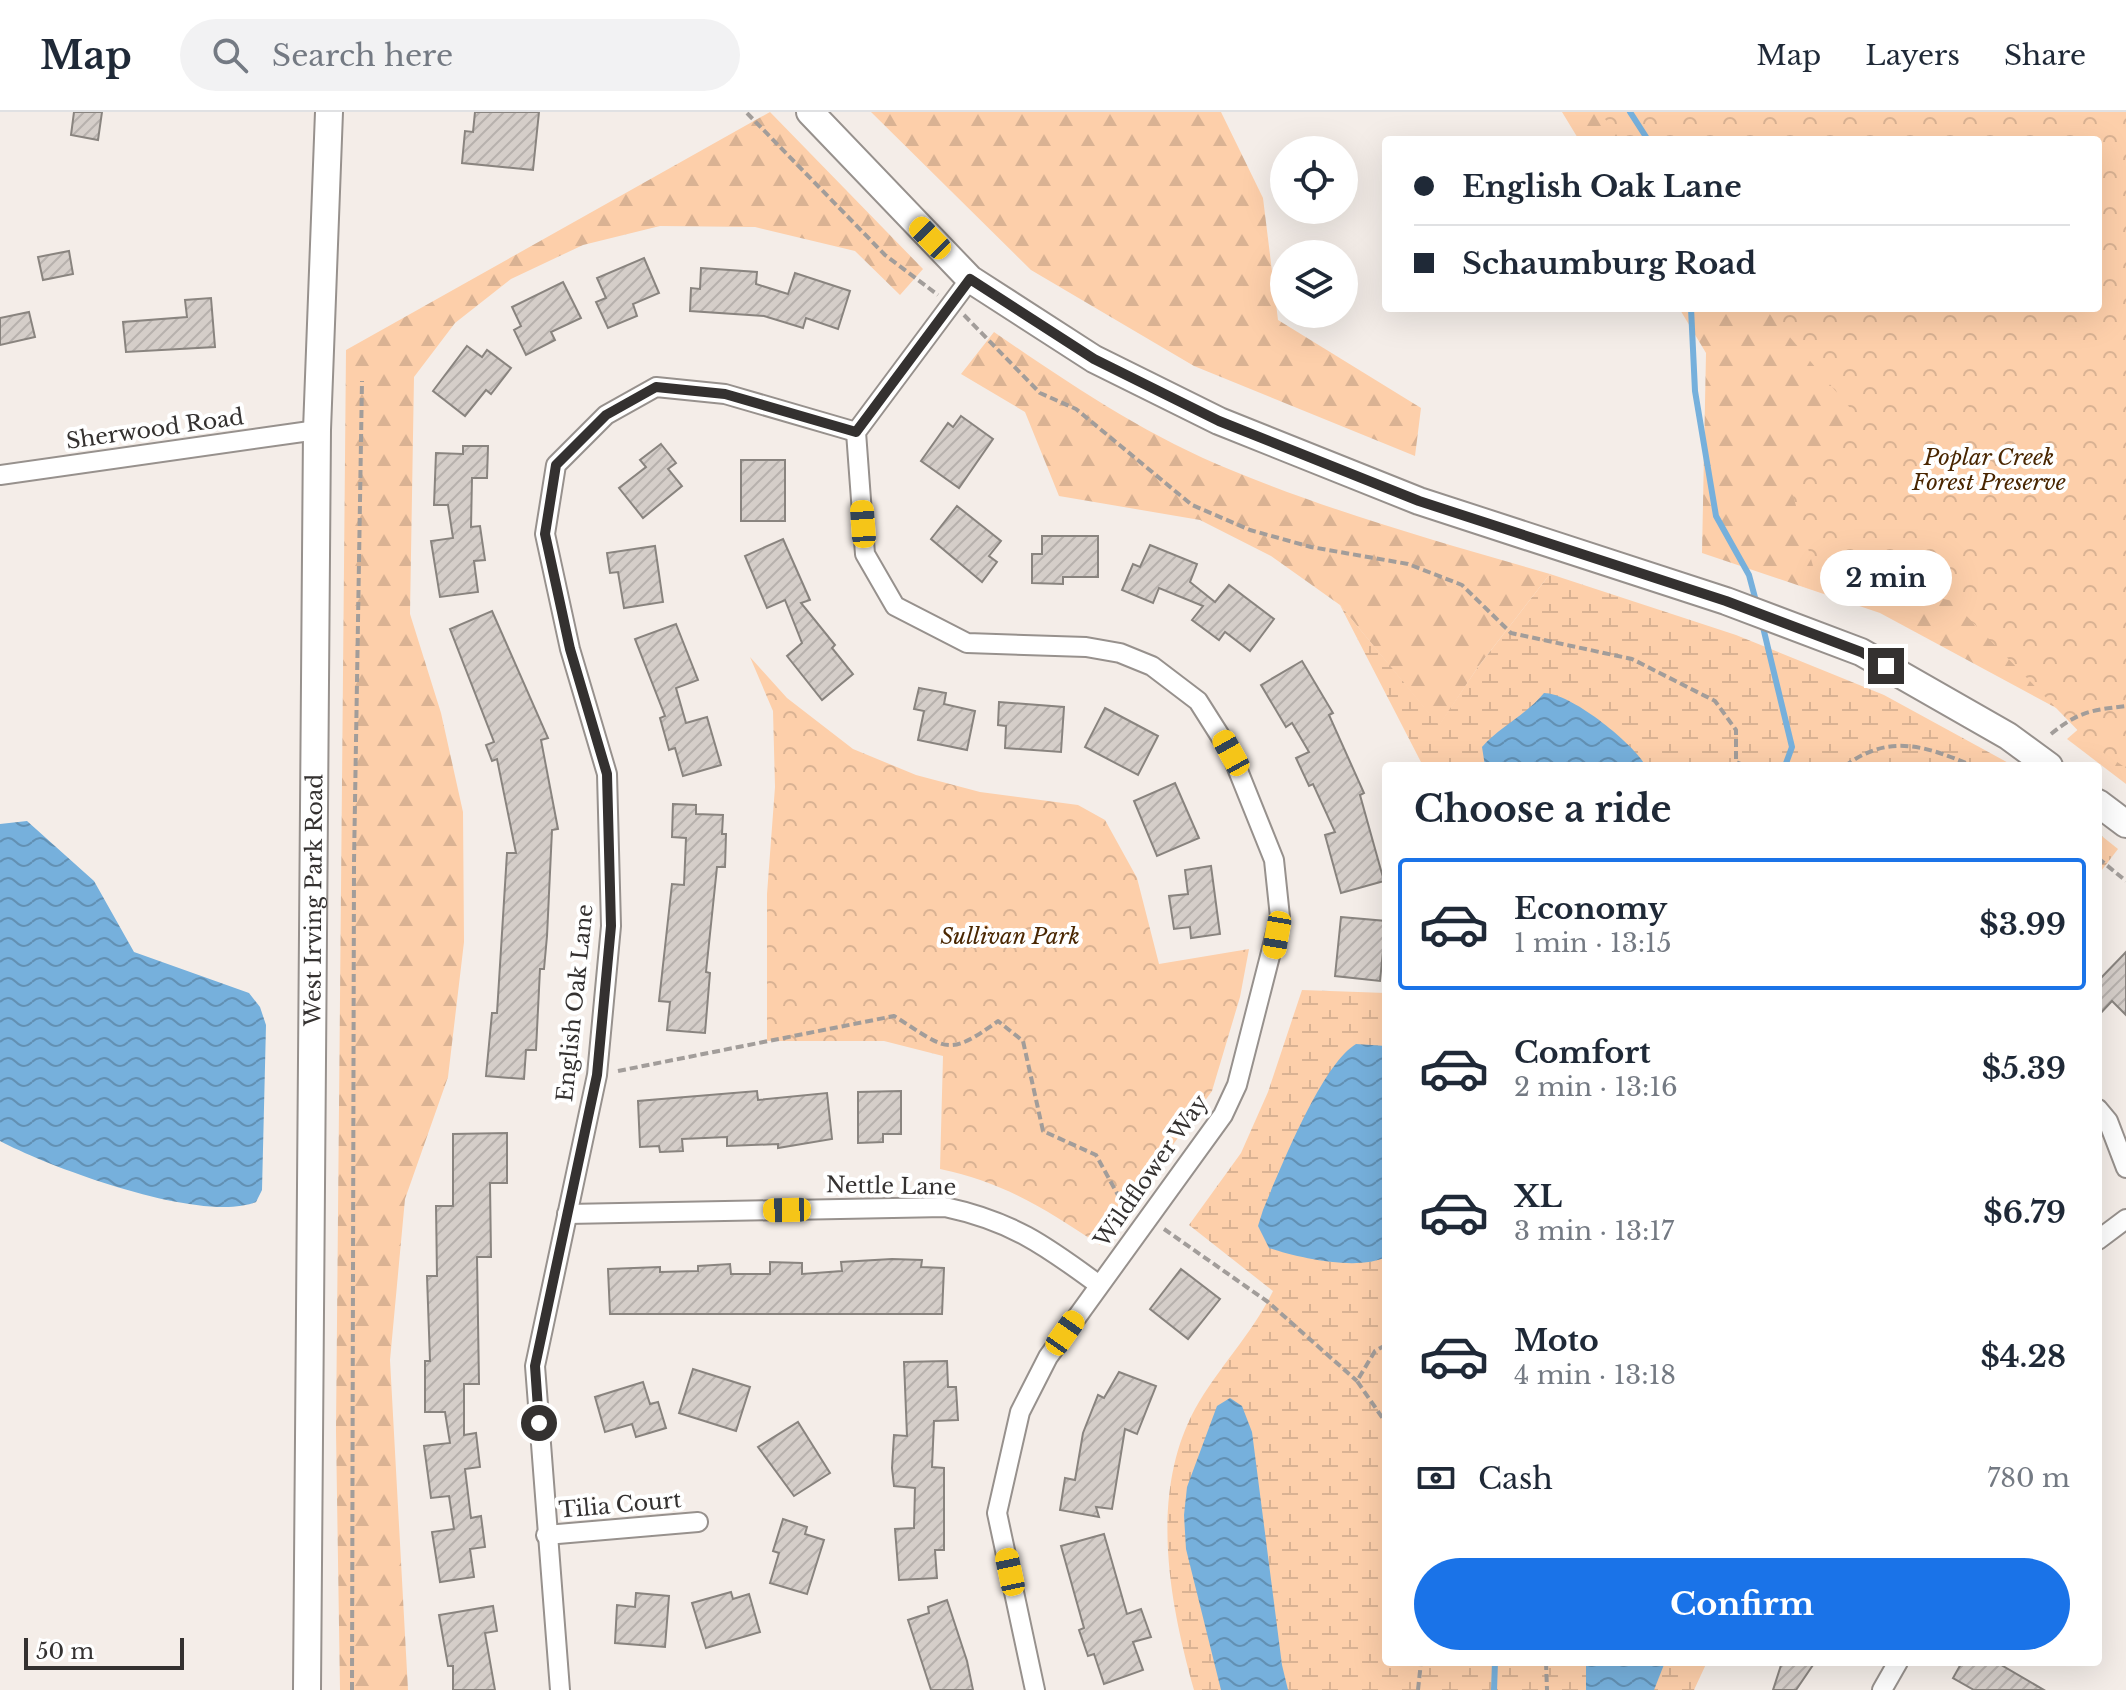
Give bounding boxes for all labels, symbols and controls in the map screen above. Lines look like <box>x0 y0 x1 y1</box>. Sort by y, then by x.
search box <box>180 19 740 91</box>
text: Map <box>40 32 132 79</box>
icon: search <box>208 33 252 77</box>
text: Search here <box>272 37 453 74</box>
text: Map <box>1756 38 1821 73</box>
text: Layers <box>1865 38 1960 73</box>
text: Share <box>2004 38 2086 73</box>
map controls <box>1270 136 1358 328</box>
button: locate <box>1270 136 1358 224</box>
text: English Oak Lane <box>1462 168 1742 205</box>
car <box>905 212 955 264</box>
button: layers <box>1270 240 1358 328</box>
text: Schaumburg Road <box>1462 245 1756 282</box>
street label: Sherwood Road <box>64 403 246 455</box>
park label: Poplar Creek Forest Preserve <box>1911 444 2066 496</box>
car <box>849 499 877 549</box>
callout: 2 min <box>1820 550 1952 606</box>
text: 2 min <box>1846 562 1926 594</box>
route end <box>1868 648 1904 684</box>
car <box>1209 726 1253 780</box>
street label: West Irving Park Road <box>299 774 328 1027</box>
text: Choose a ride <box>1414 787 1671 832</box>
icon: car <box>1418 888 1490 960</box>
text: Economy <box>1514 890 1667 927</box>
street label: English Oak Lane <box>551 903 599 1103</box>
text: $3.99 <box>1979 906 2066 943</box>
car <box>1261 909 1293 961</box>
park label: Sullivan Park <box>940 923 1080 950</box>
text: 1 min · 13:15 <box>1514 927 1671 959</box>
icon: car <box>1418 1032 1490 1104</box>
text: Comfort <box>1514 1034 1651 1071</box>
text: $5.39 <box>1982 1050 2066 1087</box>
text: 2 min · 13:16 <box>1514 1071 1678 1103</box>
street label: Wildflower Way <box>1088 1089 1214 1253</box>
street label: Nettle Lane <box>826 1171 956 1201</box>
icon: car <box>1418 1176 1490 1248</box>
text: XL <box>1514 1178 1562 1215</box>
text: $6.79 <box>1983 1194 2066 1231</box>
car <box>763 1198 811 1222</box>
text: 3 min · 13:17 <box>1514 1215 1674 1247</box>
car <box>1041 1306 1089 1360</box>
icon: car <box>1418 1320 1490 1392</box>
text: Moto <box>1514 1322 1599 1359</box>
text: $4.28 <box>1980 1338 2066 1375</box>
text: 4 min · 13:18 <box>1514 1359 1676 1391</box>
route start <box>521 1405 557 1441</box>
icon: cash <box>1414 1456 1458 1500</box>
text: Cash <box>1478 1460 1553 1497</box>
text: 780 m <box>1987 1462 2070 1494</box>
street label: Tilia Court <box>558 1486 683 1524</box>
car <box>993 1546 1027 1598</box>
button: Confirm <box>1414 1558 2070 1650</box>
scale bar <box>24 1634 184 1670</box>
text: 50 m <box>36 1638 94 1665</box>

